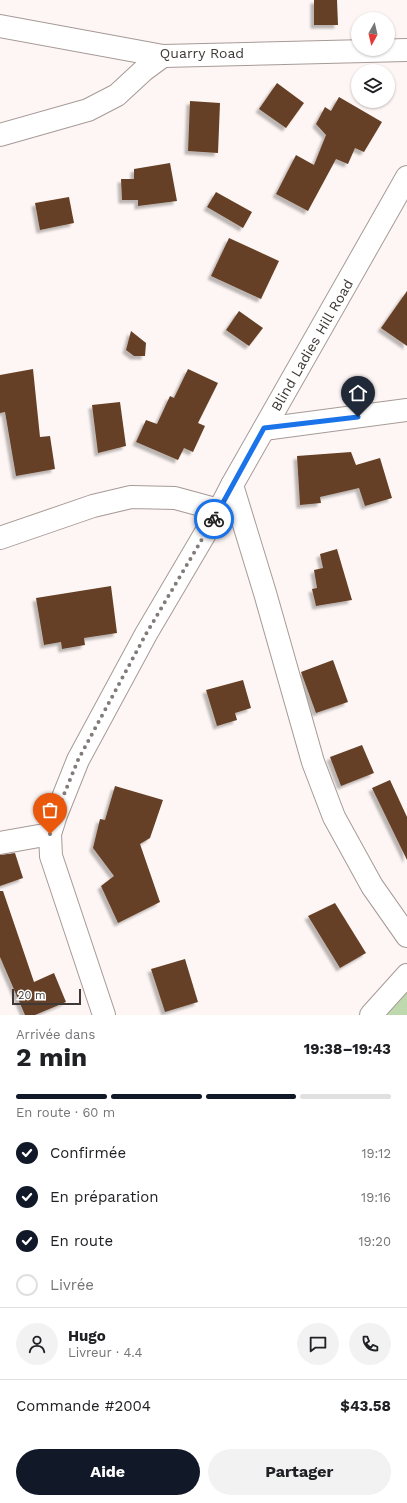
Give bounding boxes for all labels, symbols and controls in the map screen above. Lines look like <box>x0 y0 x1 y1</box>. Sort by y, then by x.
north arrow <box>351 12 395 56</box>
map controls <box>351 12 395 108</box>
street label: Quarry Road <box>160 45 244 61</box>
button: layers <box>351 64 395 108</box>
street label: Blind Ladies Hill Road <box>268 276 356 414</box>
pin <box>341 376 375 417</box>
icon: home <box>347 382 369 404</box>
courier <box>194 499 234 539</box>
icon: bike <box>203 508 225 530</box>
pin <box>33 793 67 834</box>
icon: bag <box>39 799 61 821</box>
scale bar <box>12 987 81 1006</box>
text: 20 m <box>18 989 46 1002</box>
text: Arrivée dans <box>16 1027 95 1042</box>
text: 19:38–19:43 <box>304 1040 391 1058</box>
text: 2 min <box>16 1042 87 1072</box>
text: En route · 60 m <box>16 1105 115 1120</box>
icon: check <box>16 1142 38 1164</box>
text: Confirmée <box>50 1144 126 1162</box>
text: 19:12 <box>361 1146 391 1161</box>
icon: check <box>16 1186 38 1208</box>
text: En préparation <box>50 1188 158 1206</box>
text: 19:16 <box>361 1190 391 1205</box>
icon: check <box>16 1230 38 1252</box>
text: En route <box>50 1232 113 1250</box>
text: 19:20 <box>358 1234 391 1249</box>
text: Livrée <box>50 1276 94 1294</box>
button: person <box>16 1323 58 1365</box>
button: chat <box>297 1323 339 1365</box>
button: phone <box>349 1323 391 1365</box>
text: Hugo <box>68 1327 106 1345</box>
text: Livreur · 4.4 <box>68 1345 143 1360</box>
text: Commande #2004 <box>16 1397 151 1415</box>
text: $43.58 <box>340 1397 391 1415</box>
button: Aide <box>16 1449 200 1495</box>
button: Partager <box>208 1449 391 1495</box>

